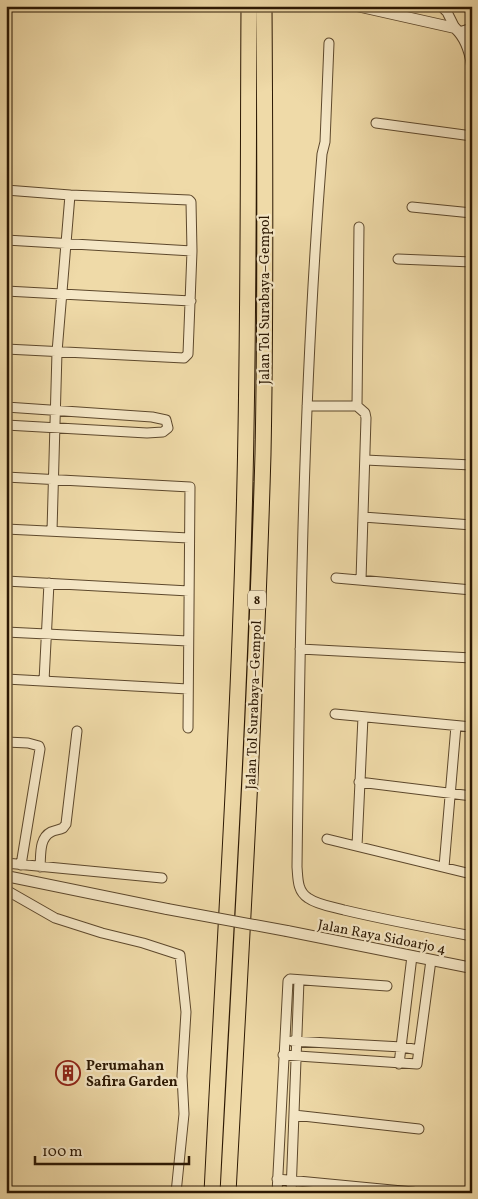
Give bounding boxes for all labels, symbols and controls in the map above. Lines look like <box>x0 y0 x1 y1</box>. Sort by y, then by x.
street label: Jalan Tol Surabaya–Gempol <box>256 215 275 385</box>
road number: 8 <box>248 590 266 610</box>
street label: Jalan Tol Surabaya–Gempol <box>242 620 267 790</box>
street label: Jalan Raya Sidoarjo 4 <box>316 916 447 959</box>
place label: Perumahan Safira Garden <box>86 1057 178 1092</box>
building icon: Perumahan Safira Garden <box>55 1060 81 1086</box>
scale bar <box>35 1134 189 1166</box>
text: 100 m <box>42 1142 82 1163</box>

